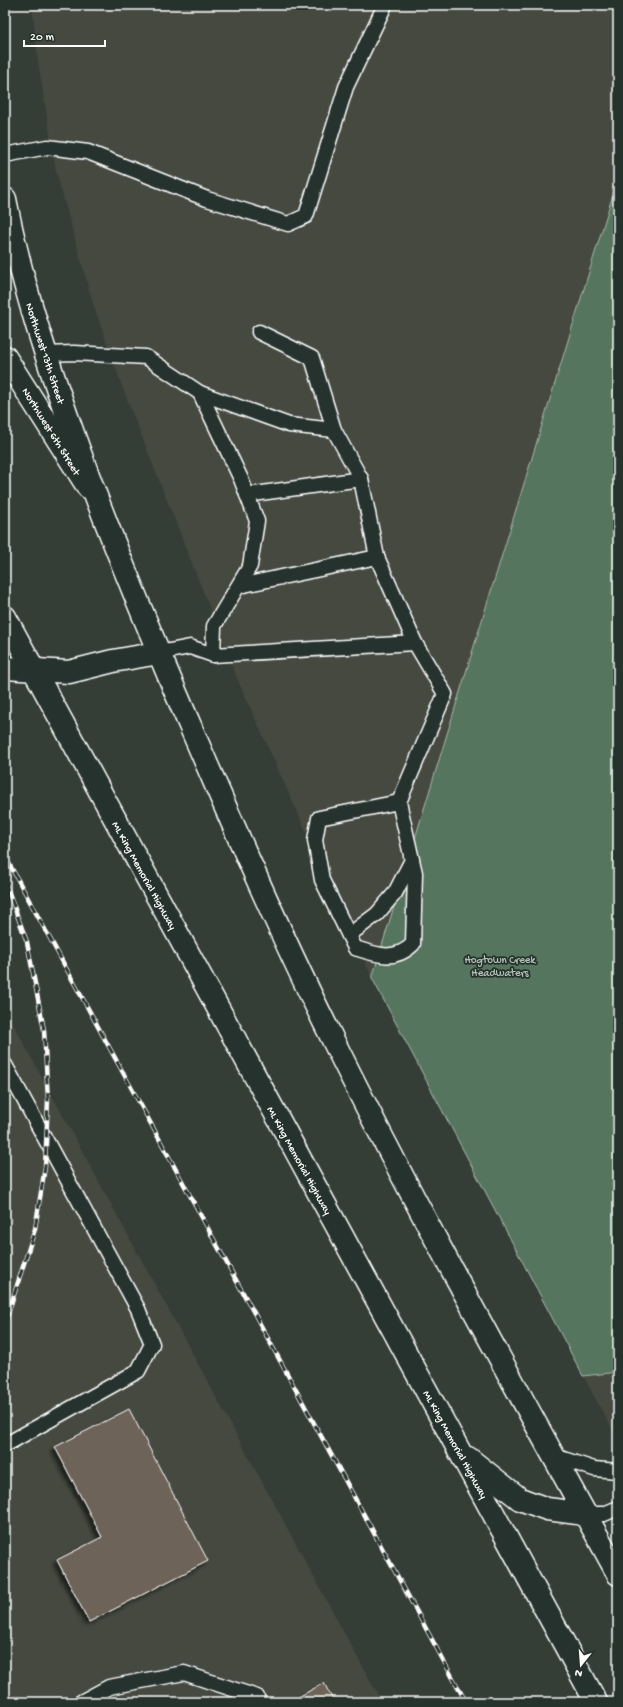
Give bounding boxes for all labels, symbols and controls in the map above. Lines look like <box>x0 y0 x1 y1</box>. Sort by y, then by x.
scale bar <box>24 22 105 48</box>
text: 20 m <box>30 31 55 45</box>
street label: Northwest 13th Street <box>22 302 66 407</box>
street label: Northwest 6th Street <box>19 386 83 479</box>
street label: ML King Memorial Highway <box>108 820 178 933</box>
park label: Hogtown Creek Headwaters <box>465 955 537 980</box>
street label: ML King Memorial Highway <box>263 1105 333 1218</box>
street label: ML King Memorial Highway <box>419 1389 489 1502</box>
north arrow <box>561 1645 601 1685</box>
text: N <box>573 1666 584 1679</box>

